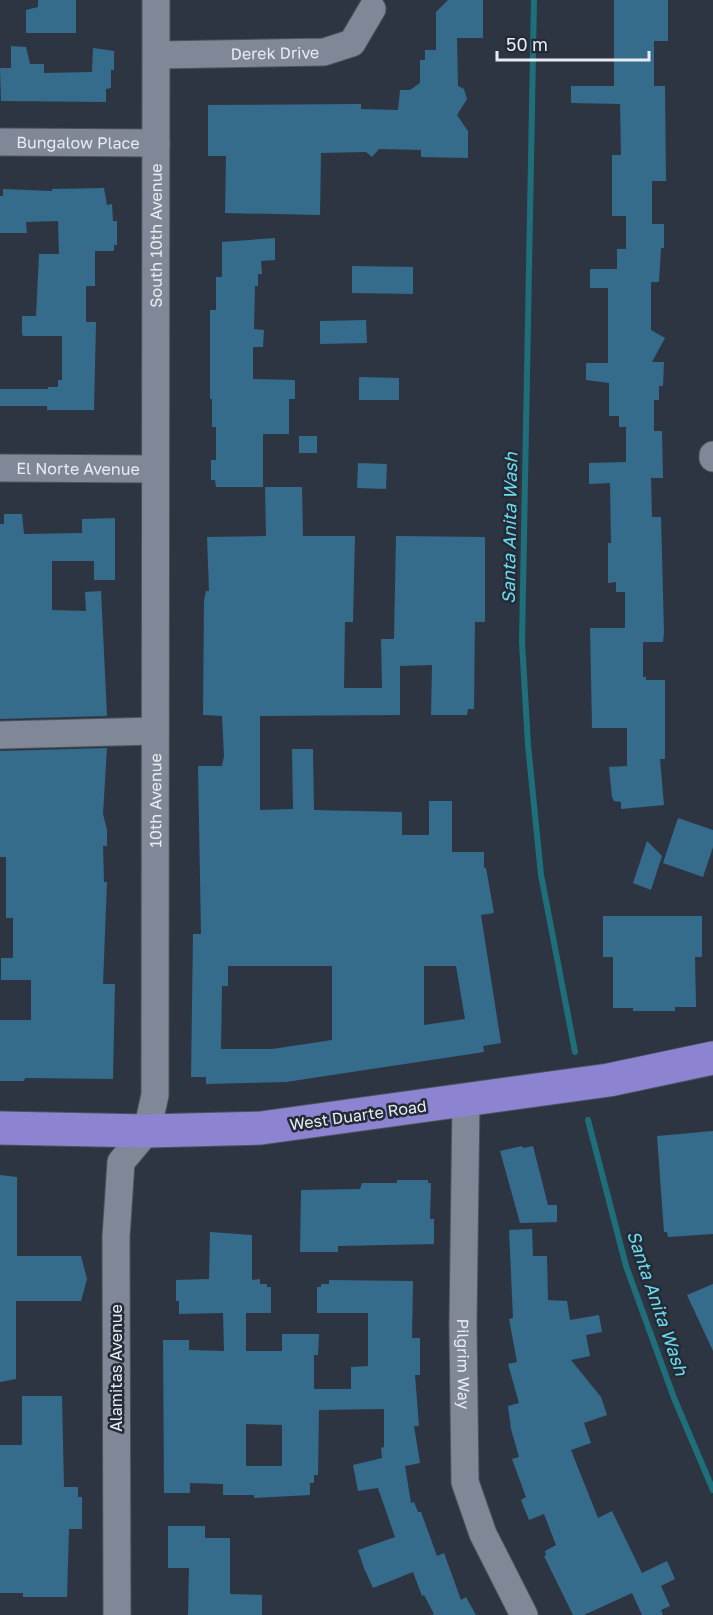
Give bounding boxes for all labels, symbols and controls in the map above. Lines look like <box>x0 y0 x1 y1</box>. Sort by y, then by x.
scale bar <box>497 24 648 62</box>
text: 50 m <box>506 33 548 55</box>
street label: Derek Drive <box>231 42 319 64</box>
street label: Bungalow Place <box>16 132 140 153</box>
street label: South 10th Avenue <box>146 163 166 308</box>
water label: Santa Anita Wash <box>497 451 521 604</box>
street label: El Norte Avenue <box>16 458 140 479</box>
street label: 10th Avenue <box>145 753 165 848</box>
street label: West Duarte Road <box>288 1095 428 1135</box>
water label: Santa Anita Wash <box>623 1227 693 1379</box>
street label: Alamitas Avenue <box>106 1304 126 1432</box>
street label: Pilgrim Way <box>453 1318 474 1410</box>

